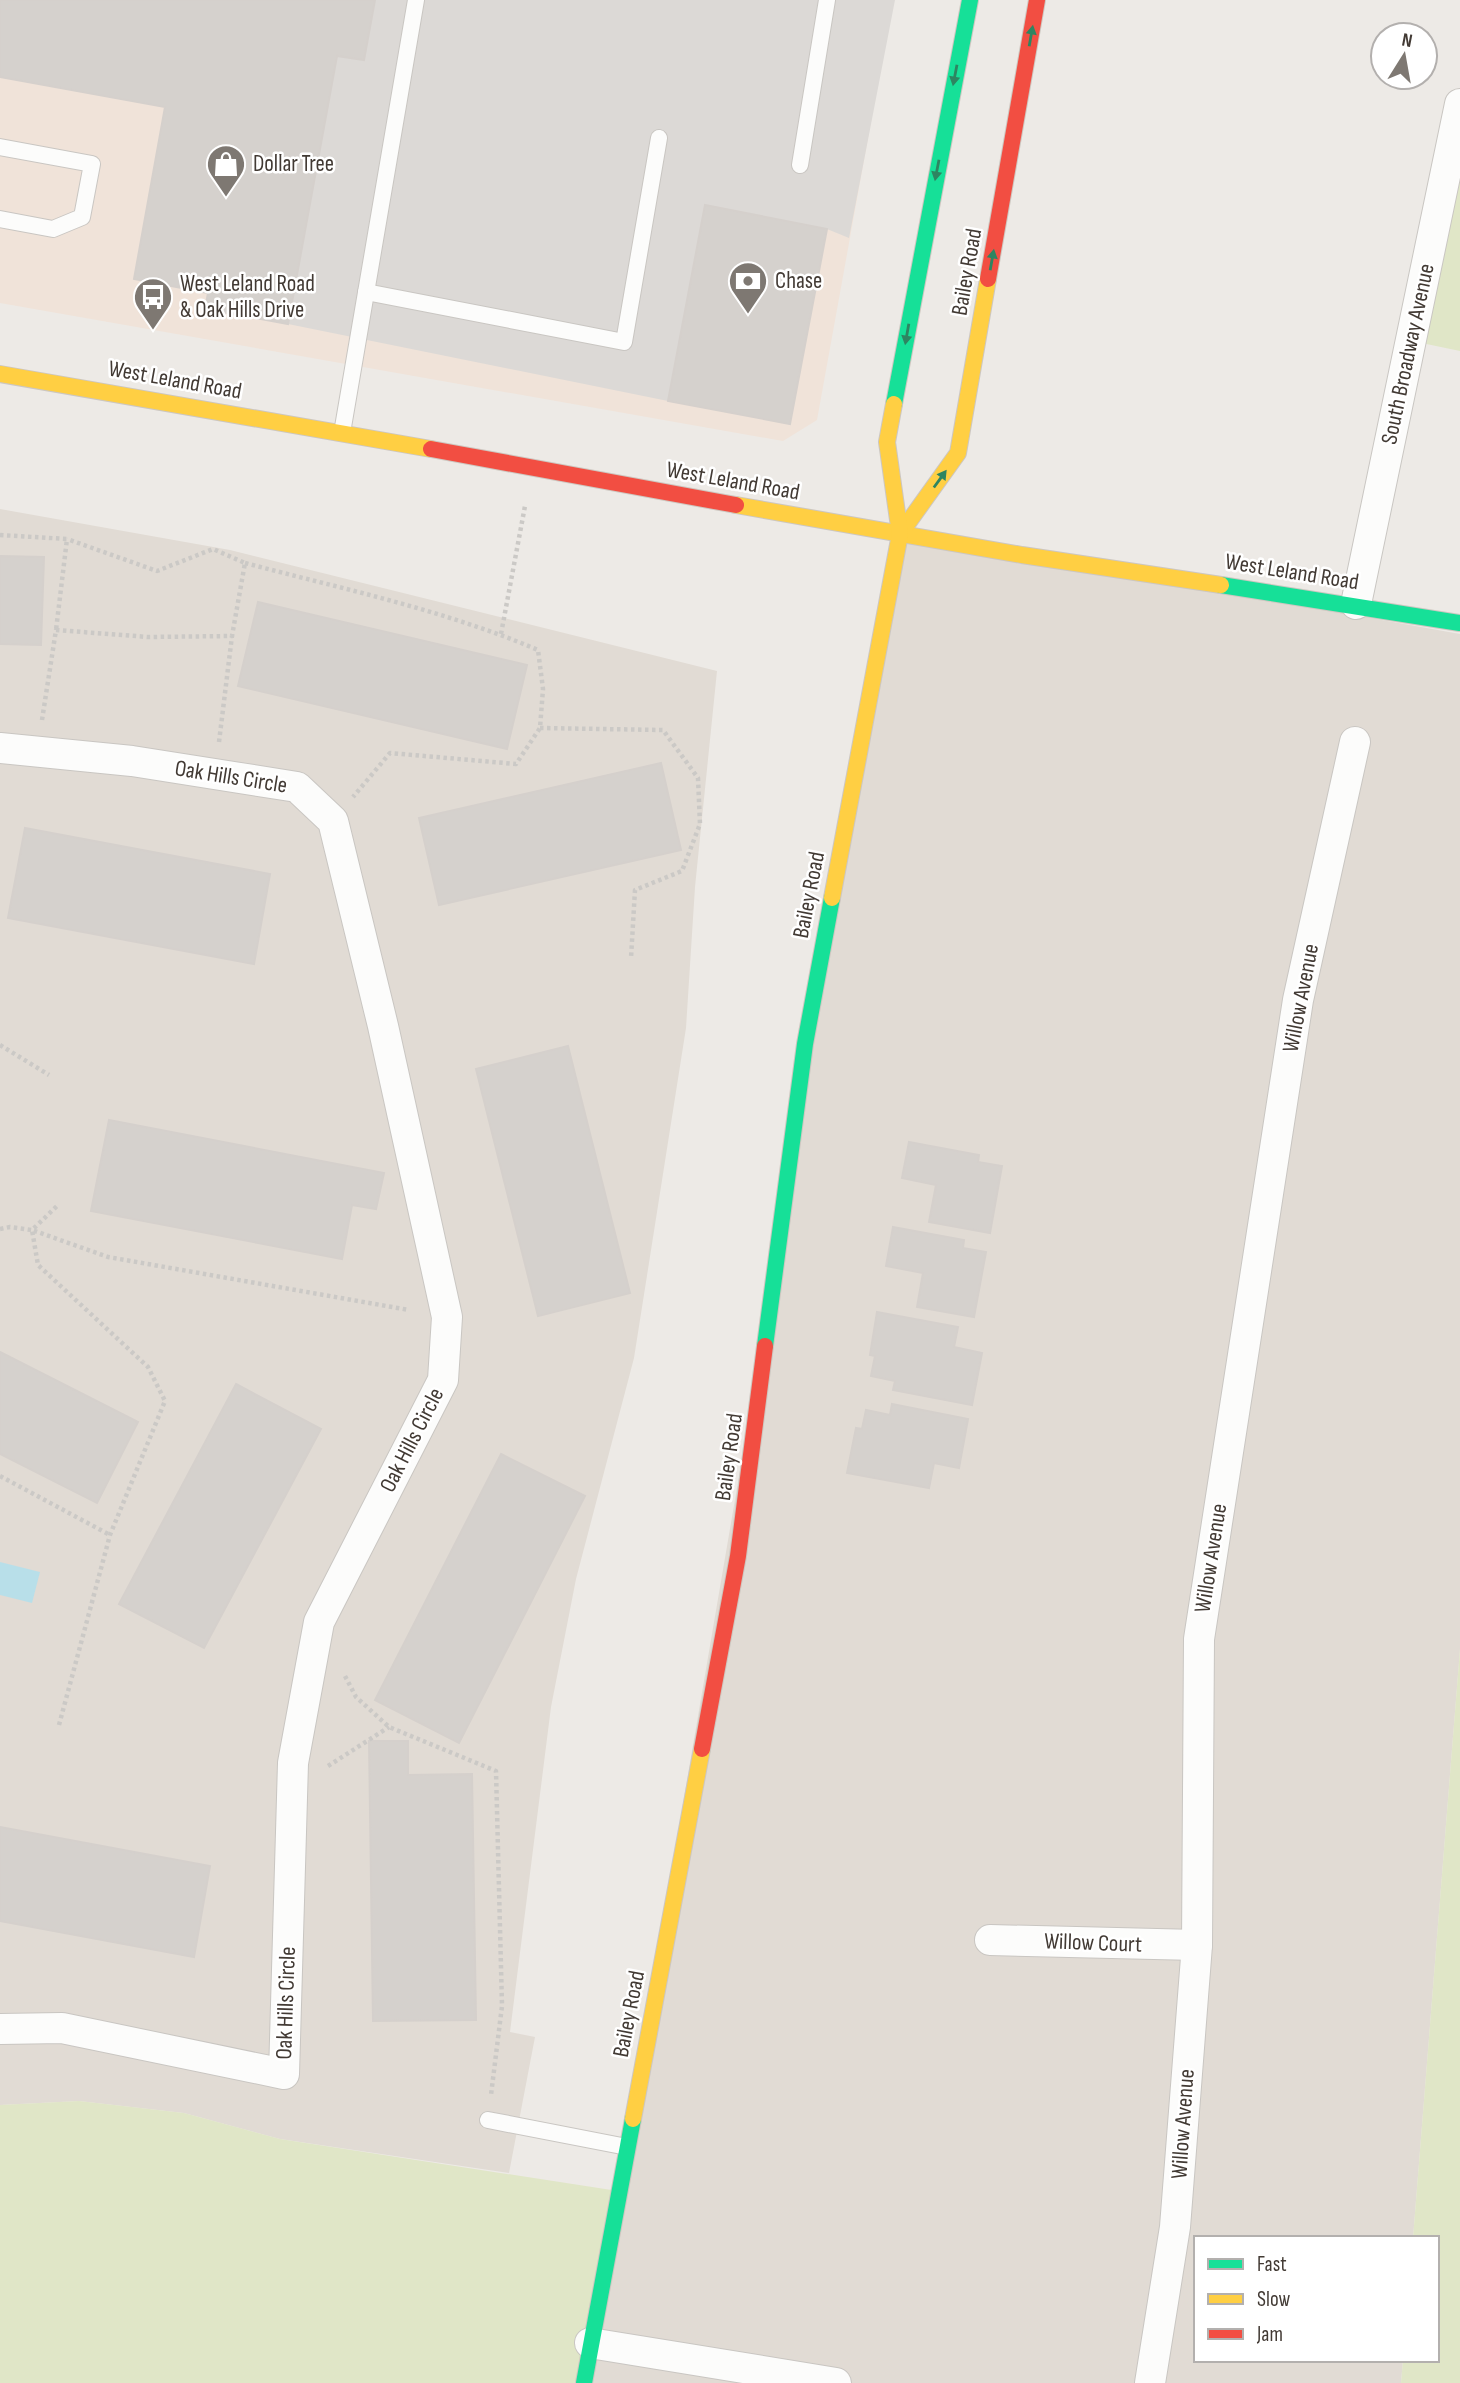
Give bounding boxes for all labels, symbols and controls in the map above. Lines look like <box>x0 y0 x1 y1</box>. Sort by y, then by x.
north arrow <box>1369 21 1439 91</box>
one-way arrow <box>1026 25 1037 47</box>
text: N <box>1400 29 1414 53</box>
one-way arrow <box>950 64 961 86</box>
shop icon: Dollar Tree <box>205 143 247 198</box>
place label: Dollar Tree <box>253 150 334 178</box>
one-way arrow <box>932 159 943 181</box>
street label: Bailey Road <box>946 226 988 318</box>
one-way arrow <box>987 249 998 271</box>
bank icon: Chase <box>727 260 769 315</box>
street label: South Broadway Avenue <box>1375 261 1441 447</box>
place label: Chase <box>775 267 822 295</box>
place label: West Leland Road & Oak Hills Drive <box>180 270 315 324</box>
bus stop icon: West Leland Road & Oak Hills Drive <box>132 276 174 331</box>
one-way arrow <box>901 323 912 345</box>
street label: West Leland Road <box>106 355 244 405</box>
street label: West Leland Road <box>664 456 802 506</box>
one-way arrow <box>933 469 947 488</box>
street label: West Leland Road <box>1223 548 1361 596</box>
street label: Oak Hills Circle <box>173 754 289 800</box>
street label: Bailey Road <box>787 849 831 941</box>
street label: Willow Avenue <box>1277 941 1325 1055</box>
street label: Oak Hills Circle <box>374 1383 450 1497</box>
street label: Bailey Road <box>709 1412 749 1502</box>
street label: Willow Avenue <box>1189 1501 1233 1615</box>
street label: Willow Court <box>1044 1927 1142 1959</box>
street label: Oak Hills Circle <box>270 1946 302 2060</box>
street label: Bailey Road <box>607 1968 651 2060</box>
street label: Willow Avenue <box>1165 2068 1201 2180</box>
legend <box>1194 2236 1439 2362</box>
text: Fast <box>1257 2252 1287 2277</box>
text: Slow <box>1257 2287 1291 2312</box>
text: Jam <box>1256 2322 1283 2347</box>

